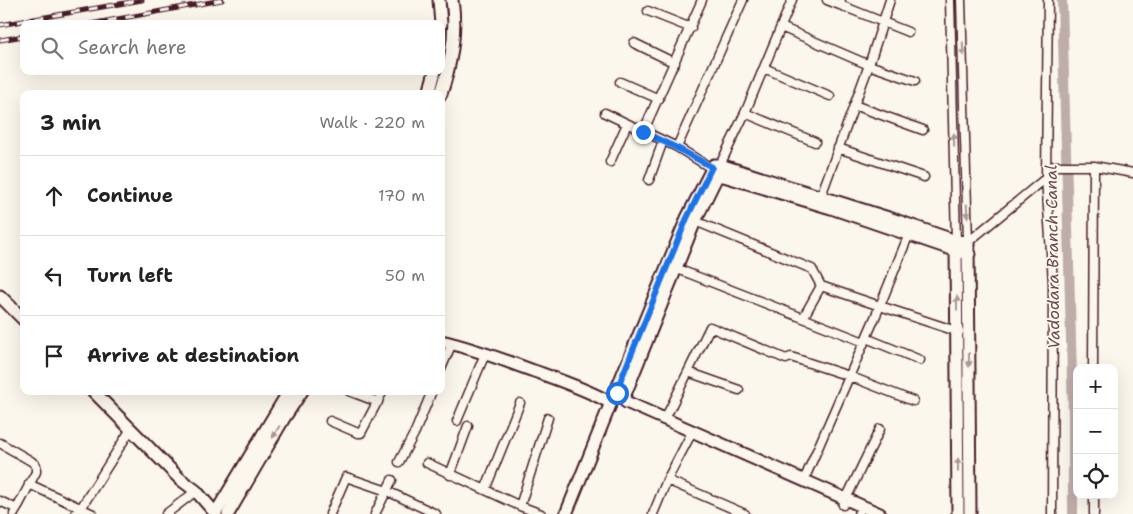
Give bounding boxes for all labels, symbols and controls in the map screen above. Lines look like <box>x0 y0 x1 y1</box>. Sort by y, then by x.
search box <box>20 20 445 75</box>
icon: search <box>38 34 66 62</box>
text: Search here <box>78 35 187 60</box>
one-way arrow <box>959 41 967 57</box>
text: 3 min <box>40 109 101 137</box>
text: Walk · 220 m <box>319 112 425 133</box>
route end <box>632 121 655 144</box>
one-way arrow <box>949 132 957 148</box>
water label: Vadodara Branch Canal <box>1040 165 1065 349</box>
icon: ahead <box>40 182 68 210</box>
text: Continue <box>87 183 173 208</box>
text: 170 m <box>378 185 425 206</box>
one-way arrow <box>963 203 971 219</box>
icon: left <box>40 262 68 290</box>
text: Turn left <box>87 263 173 288</box>
text: 50 m <box>385 265 425 286</box>
one-way arrow <box>953 295 961 311</box>
icon: arrive <box>40 342 68 370</box>
text: Arrive at destination <box>87 343 299 368</box>
one-way arrow <box>965 353 973 369</box>
map controls <box>1073 364 1118 499</box>
button: + <box>1073 364 1118 409</box>
route start <box>606 382 629 405</box>
button: − <box>1073 409 1118 454</box>
one-way arrow <box>271 426 280 439</box>
button: locate <box>1073 454 1118 499</box>
one-way arrow <box>954 457 962 473</box>

